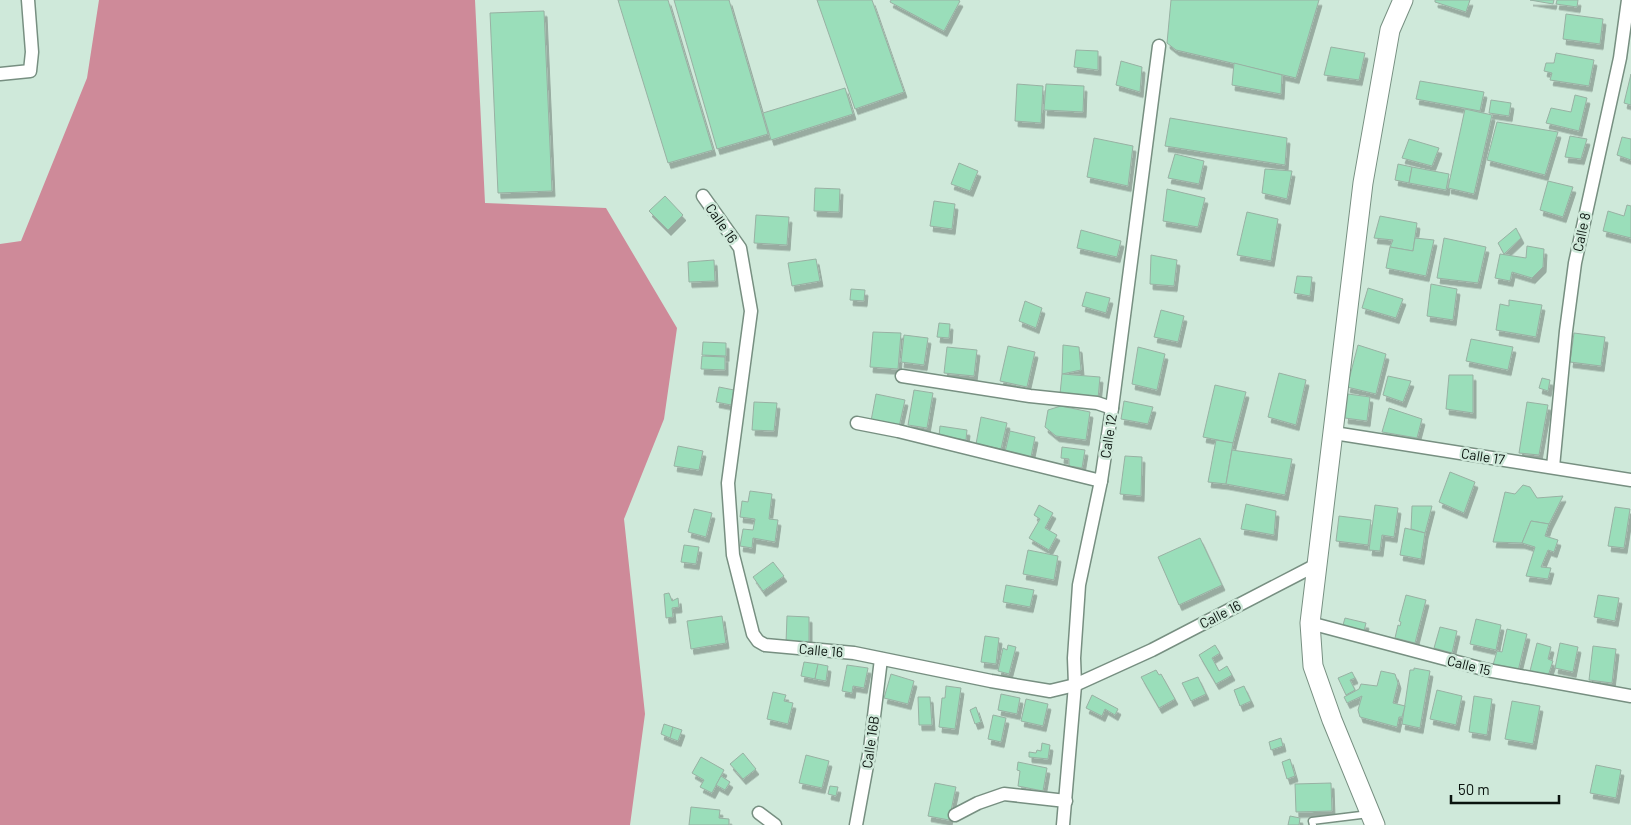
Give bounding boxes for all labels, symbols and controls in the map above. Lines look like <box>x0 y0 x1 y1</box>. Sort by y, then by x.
street label: Calle 16 <box>702 200 742 246</box>
street label: Calle 8 <box>1569 211 1593 253</box>
street label: Calle 12 <box>1096 413 1120 459</box>
street label: Calle 17 <box>1460 444 1506 468</box>
street label: Calle 16 <box>1196 596 1244 632</box>
street label: Calle 16 <box>798 640 844 660</box>
street label: Calle 15 <box>1445 651 1493 679</box>
street label: Calle 16B <box>858 714 882 770</box>
scale bar <box>1451 772 1558 804</box>
text: 50 m <box>1458 780 1490 798</box>

